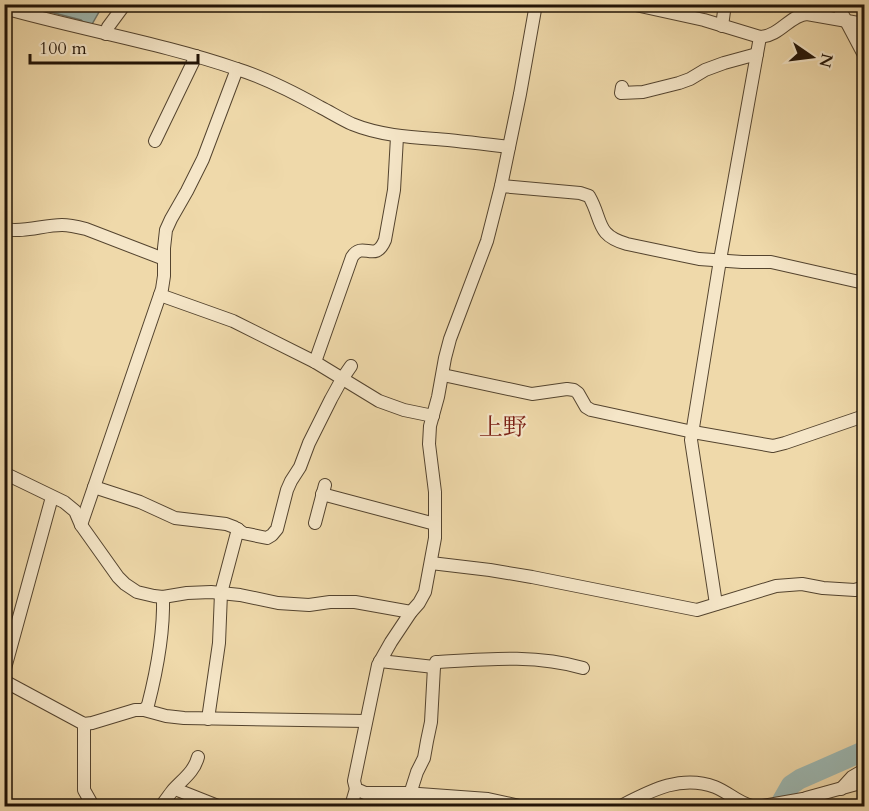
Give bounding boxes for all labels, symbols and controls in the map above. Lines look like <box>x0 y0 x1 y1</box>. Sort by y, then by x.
scale bar <box>30 27 198 65</box>
north arrow <box>782 27 842 87</box>
text: 100 m <box>39 36 87 61</box>
text: N <box>813 51 838 70</box>
district label: 上野 <box>479 411 527 444</box>

